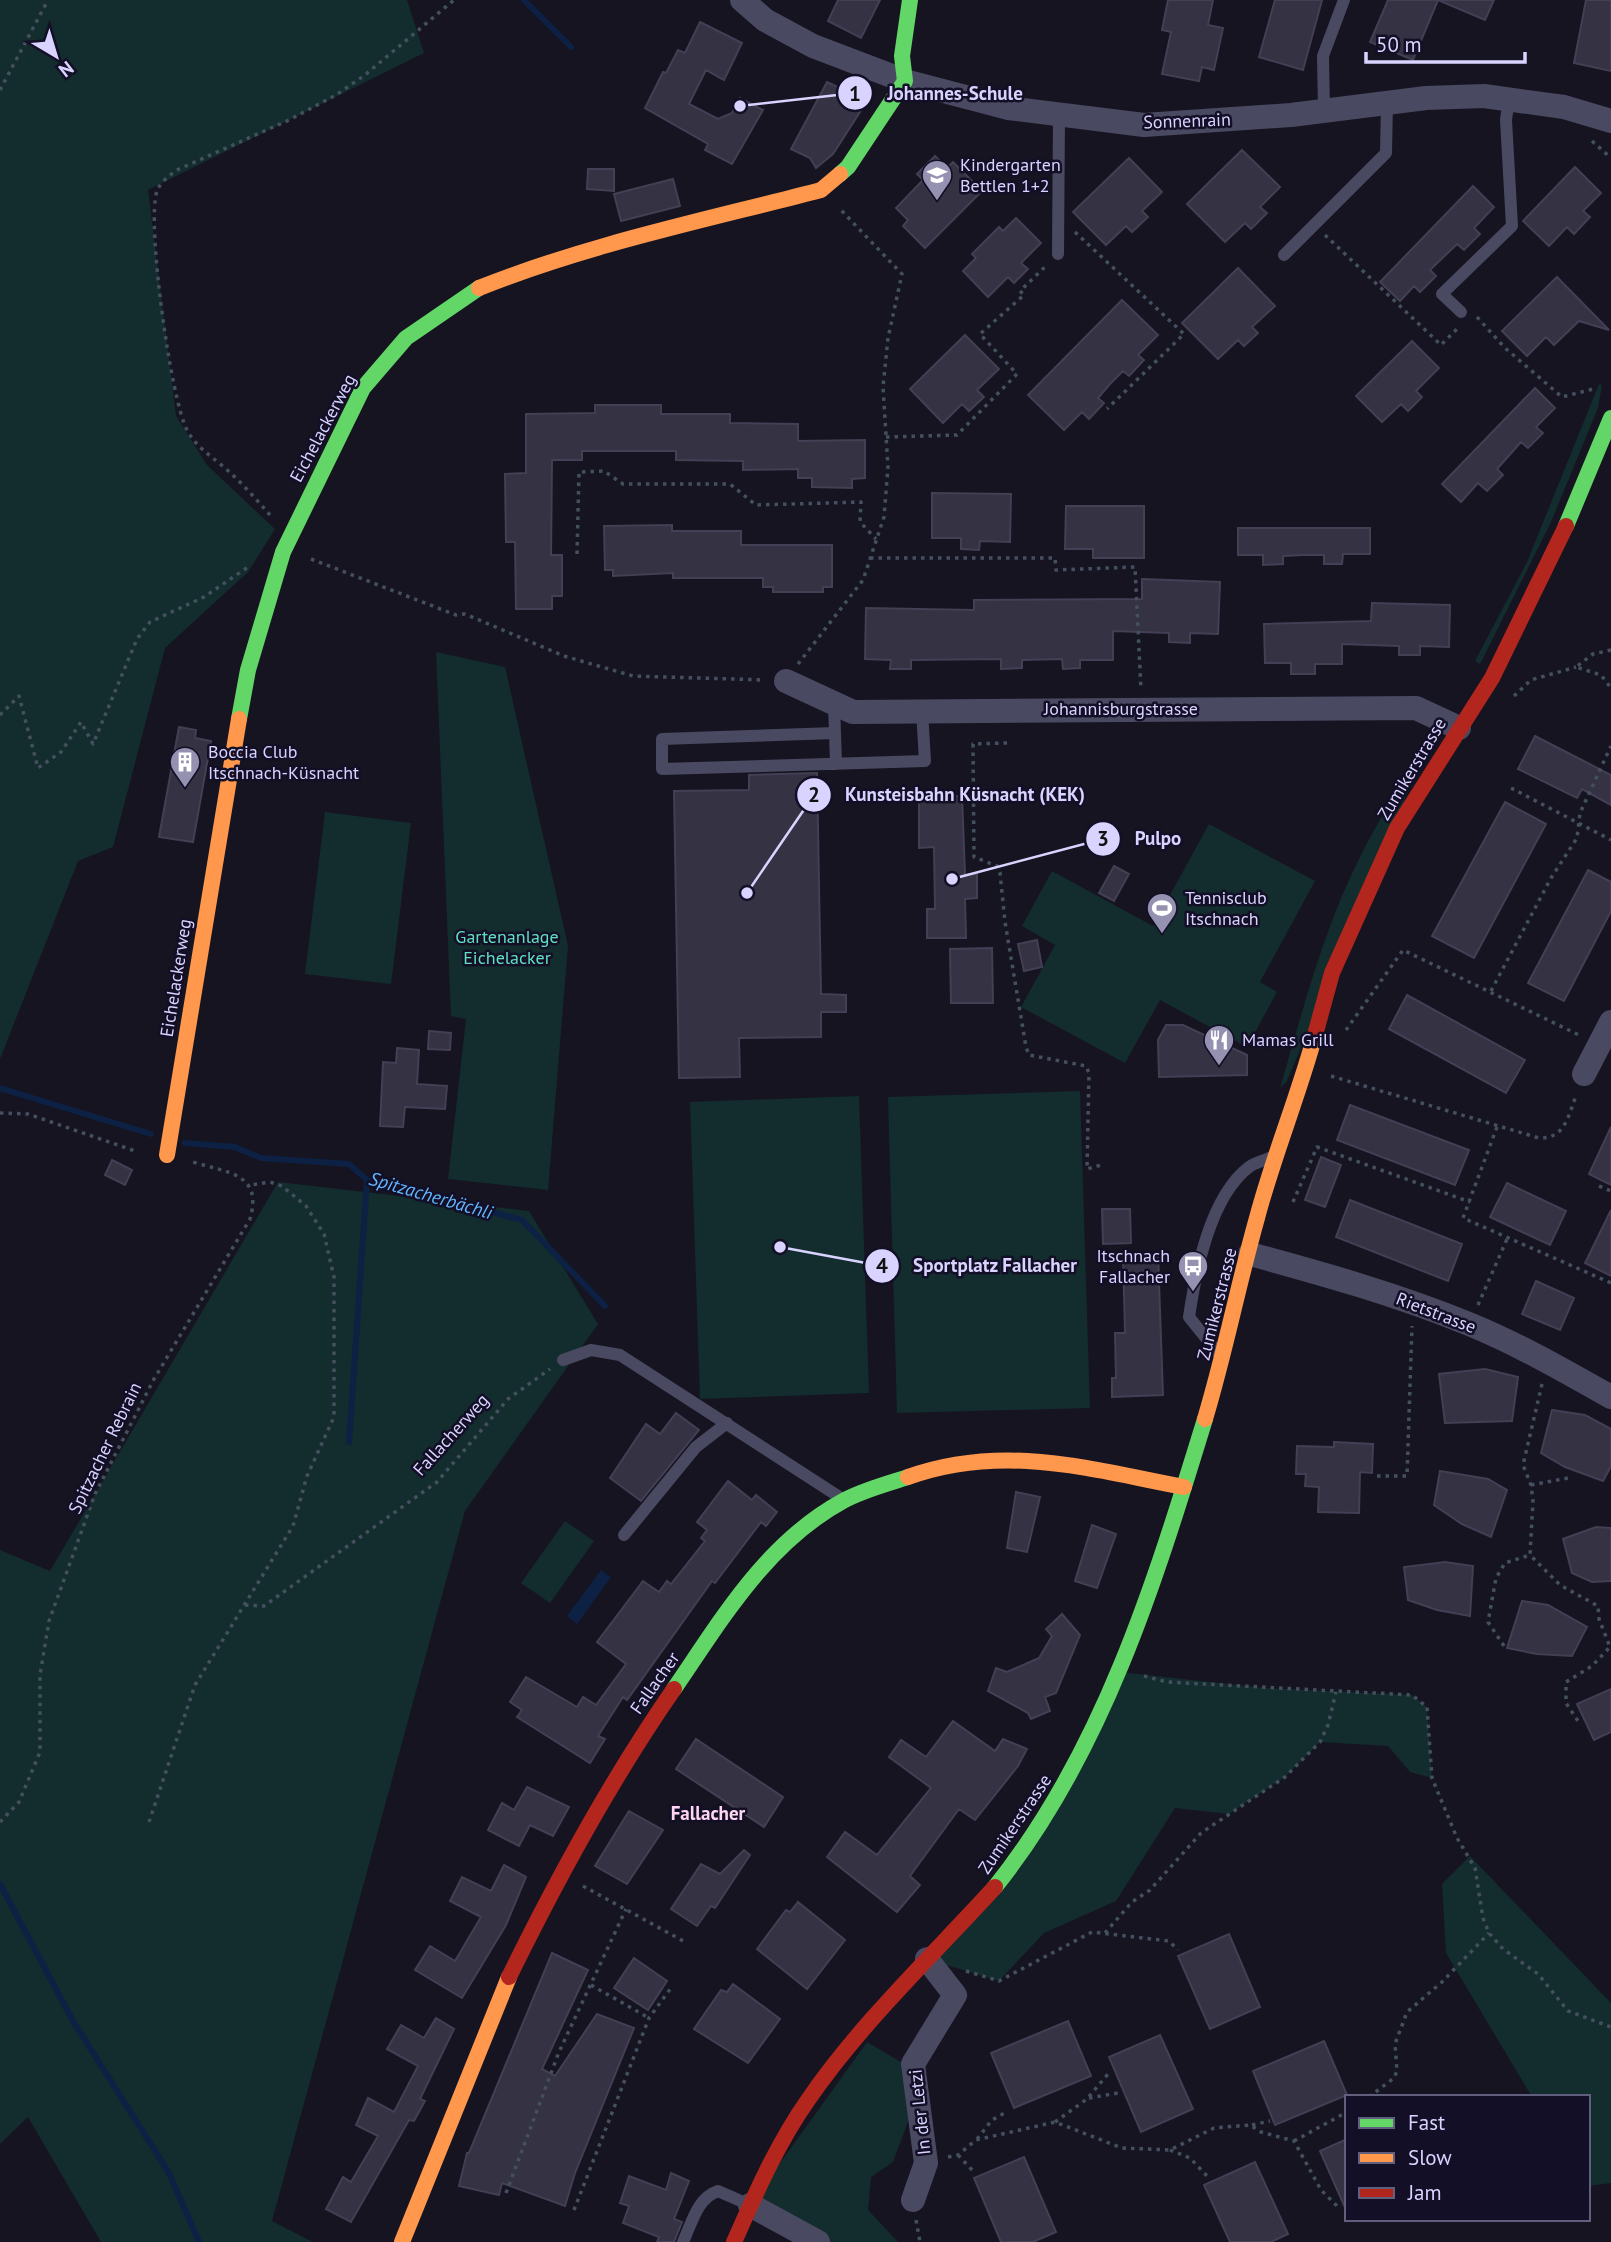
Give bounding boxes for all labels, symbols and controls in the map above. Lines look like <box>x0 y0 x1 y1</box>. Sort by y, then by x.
north arrow <box>21 21 91 91</box>
scale bar <box>1366 21 1525 65</box>
text: 50 m <box>1376 31 1422 58</box>
text: N <box>54 56 79 83</box>
callout: Johannes-Schule <box>838 73 1037 113</box>
text: 1 <box>849 80 861 107</box>
text: Johannes-Schule <box>886 81 1023 105</box>
street label: Sonnenrain <box>1143 107 1231 134</box>
place label: Kindergarten Bettlen 1+2 <box>960 153 1061 197</box>
school or university icon: Kindergarten Bettlen 1+2 <box>920 158 954 202</box>
street label: Eichelackerweg <box>284 370 361 486</box>
street label: Johannisburgstrasse <box>1043 697 1198 720</box>
street label: Zumikerstrasse <box>1372 713 1451 824</box>
place label: Boccia Club Itschnach-Küsnacht <box>208 740 359 784</box>
building icon: Boccia Club Itschnach-Küsnacht <box>168 745 202 789</box>
callout: Kunsteisbahn Küsnacht (KEK) <box>796 775 1099 815</box>
text: 2 <box>808 781 820 808</box>
text: Kunsteisbahn Küsnacht (KEK) <box>845 782 1085 806</box>
callout: Pulpo <box>1085 819 1195 859</box>
text: 3 <box>1097 825 1109 852</box>
text: Pulpo <box>1135 826 1181 850</box>
place label: Tennisclub Itschnach <box>1185 886 1267 930</box>
sports icon: Tennisclub Itschnach <box>1145 891 1179 935</box>
street label: Eichelackerweg <box>155 917 196 1039</box>
park label: Gartenanlage Eichelacker <box>455 925 559 969</box>
restaurant icon: Mamas Grill <box>1202 1023 1236 1067</box>
place label: Mamas Grill <box>1242 1028 1334 1051</box>
water label: Spitzacherbächli <box>366 1166 497 1224</box>
place label: Itschnach Fallacher <box>1096 1244 1170 1288</box>
street label: Zumikerstrasse <box>1191 1245 1242 1363</box>
callout: Sportplatz Fallacher <box>864 1246 1091 1286</box>
bus stop icon: Itschnach Fallacher <box>1176 1249 1210 1293</box>
text: 4 <box>876 1252 888 1279</box>
text: Sportplatz Fallacher <box>913 1253 1077 1277</box>
street label: Rietstrasse <box>1393 1287 1479 1338</box>
street label: Spitzacher Rebrain <box>63 1378 146 1517</box>
street label: Fallacherweg <box>408 1389 493 1480</box>
street label: Fallacher <box>625 1647 684 1718</box>
street label: Zumikerstrasse <box>973 1770 1056 1878</box>
district label: Fallacher <box>671 1801 746 1825</box>
street label: In der Letzi <box>904 2068 935 2156</box>
legend <box>1345 2095 1590 2221</box>
text: Fast <box>1408 2109 1445 2136</box>
text: Slow <box>1408 2144 1452 2171</box>
text: Jam <box>1407 2179 1442 2206</box>

